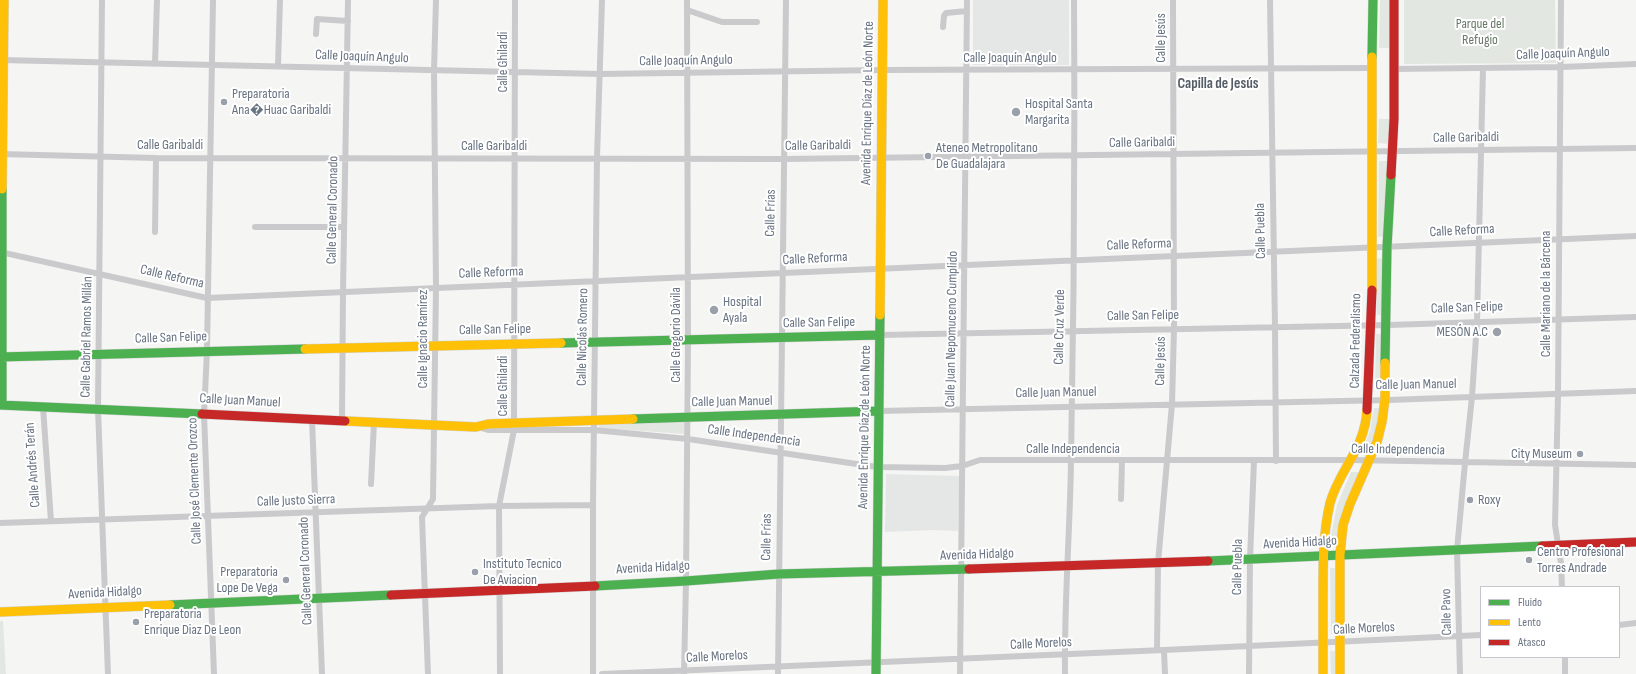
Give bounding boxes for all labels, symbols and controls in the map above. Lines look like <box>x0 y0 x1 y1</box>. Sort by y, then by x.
street label: Calle Jesús <box>1153 13 1169 63</box>
park label: Parque del Refugio <box>1456 16 1504 48</box>
street label: Avenida Enrique Díaz de León Norte <box>858 21 878 185</box>
street label: Calle Ghilardi <box>495 32 511 92</box>
street label: Calle Joaquín Angulo <box>1516 44 1610 64</box>
street label: Calle Joaquín Angulo <box>315 47 409 67</box>
street label: Calle Joaquín Angulo <box>963 50 1057 66</box>
street label: Calle Joaquín Angulo <box>639 52 733 70</box>
district label: Capilla de Jesús <box>1178 75 1258 93</box>
place label: Preparatoria Ana�Huac Garibaldi <box>232 86 331 118</box>
place label: Hospital Santa Margarita <box>1025 96 1093 128</box>
marker: Preparatoria Ana�Huac Garibaldi <box>219 97 229 107</box>
marker: Hospital Santa Margarita <box>1010 106 1022 118</box>
street label: Calle Garibaldi <box>1433 129 1499 147</box>
street label: Calle Garibaldi <box>1109 134 1175 152</box>
street label: Calle Garibaldi <box>137 137 203 153</box>
street label: Calle Garibaldi <box>785 137 851 155</box>
street label: Calle Garibaldi <box>461 138 527 154</box>
place label: Ateneo Metropolitano De Guadalajara <box>936 140 1038 172</box>
marker: Ateneo Metropolitano De Guadalajara <box>923 151 933 161</box>
street label: Calle General Coronado <box>324 156 342 264</box>
street label: Calle Frías <box>762 189 780 237</box>
street label: Calle Puebla <box>1252 203 1270 259</box>
street label: Calle Reforma <box>1429 221 1495 241</box>
street label: Calle Mariano de la Bárcena <box>1538 231 1554 357</box>
street label: Calle Reforma <box>1106 235 1172 255</box>
street label: Calle Reforma <box>782 249 848 269</box>
street label: Calle Juan Nepomuceno Cumplido <box>942 251 962 407</box>
street label: Calle Reforma <box>139 262 205 292</box>
street label: Calle Reforma <box>458 263 524 283</box>
street label: Calle Gabriel Ramos Millán <box>78 276 96 398</box>
street label: Calle Gregorio Dávila <box>668 287 684 383</box>
street label: Calle Nicolás Romero <box>574 288 592 386</box>
street label: Calle Cruz Verde <box>1051 289 1069 365</box>
street label: Calle Ignacio Ramírez <box>415 290 431 388</box>
street label: Calzada Federalismo <box>1347 293 1365 389</box>
place label: Hospital Ayala <box>723 294 762 326</box>
street label: Calle San Felipe <box>1431 298 1503 318</box>
marker: Hospital Ayala <box>708 304 720 316</box>
street label: Calle San Felipe <box>1107 307 1179 325</box>
street label: Calle San Felipe <box>783 314 855 332</box>
street label: Calle San Felipe <box>459 321 531 339</box>
place label: MESÓN A.C <box>1436 324 1488 340</box>
marker: MESÓN A.C <box>1491 326 1503 338</box>
street label: Calle San Felipe <box>135 328 207 348</box>
street label: Calle Jesús <box>1152 336 1170 386</box>
street label: Avenida Enrique Díaz de León Norte <box>855 345 875 509</box>
street label: Calle Ghilardi <box>495 356 511 416</box>
street label: Calle Juan Manuel <box>1375 376 1457 394</box>
street label: Calle Juan Manuel <box>1015 384 1097 402</box>
street label: Calle Juan Manuel <box>199 390 281 412</box>
street label: Calle Juan Manuel <box>691 393 773 411</box>
street label: Calle José Clemente Orozco <box>184 417 206 545</box>
street label: Calle Independencia <box>706 421 802 451</box>
street label: Calle Andrés Terán <box>22 422 44 508</box>
street label: Calle Independencia <box>1026 441 1120 457</box>
street label: Calle Independencia <box>1351 441 1445 459</box>
place label: City Museum <box>1511 446 1572 462</box>
marker: City Museum <box>1575 449 1585 459</box>
street label: Calle Justo Sierra <box>257 491 335 511</box>
place label: Roxy <box>1478 492 1501 508</box>
marker: Roxy <box>1465 495 1475 505</box>
street label: Calle Frías <box>758 513 776 561</box>
street label: Calle General Coronado <box>296 517 316 625</box>
street label: Avenida Hidalgo <box>1263 533 1337 553</box>
street label: Calle Puebla <box>1229 539 1247 595</box>
place label: Centro Profesional Torres Andrade <box>1537 544 1624 576</box>
street label: Avenida Hidalgo <box>940 545 1014 565</box>
marker: Centro Profesional Torres Andrade <box>1524 555 1534 565</box>
place label: Instituto Tecnico De Aviacion <box>483 556 562 588</box>
street label: Avenida Hidalgo <box>616 558 690 578</box>
place label: Preparatoria Lope De Vega <box>216 564 278 596</box>
marker: Instituto Tecnico De Aviacion <box>470 567 480 577</box>
marker: Preparatoria Lope De Vega <box>281 575 291 585</box>
street label: Avenida Hidalgo <box>68 583 142 603</box>
legend <box>1480 586 1620 658</box>
street label: Calle Pavo <box>1438 588 1456 636</box>
text: Fluido <box>1518 595 1542 610</box>
place label: Preparatoria Enrique Diaz De Leon <box>144 606 241 638</box>
text: Lento <box>1518 615 1541 630</box>
marker: Preparatoria Enrique Diaz De Leon <box>131 617 141 627</box>
street label: Calle Morelos <box>1333 619 1395 639</box>
street label: Calle Morelos <box>1010 634 1072 654</box>
text: Atasco <box>1518 635 1545 650</box>
street label: Calle Morelos <box>686 647 748 667</box>

